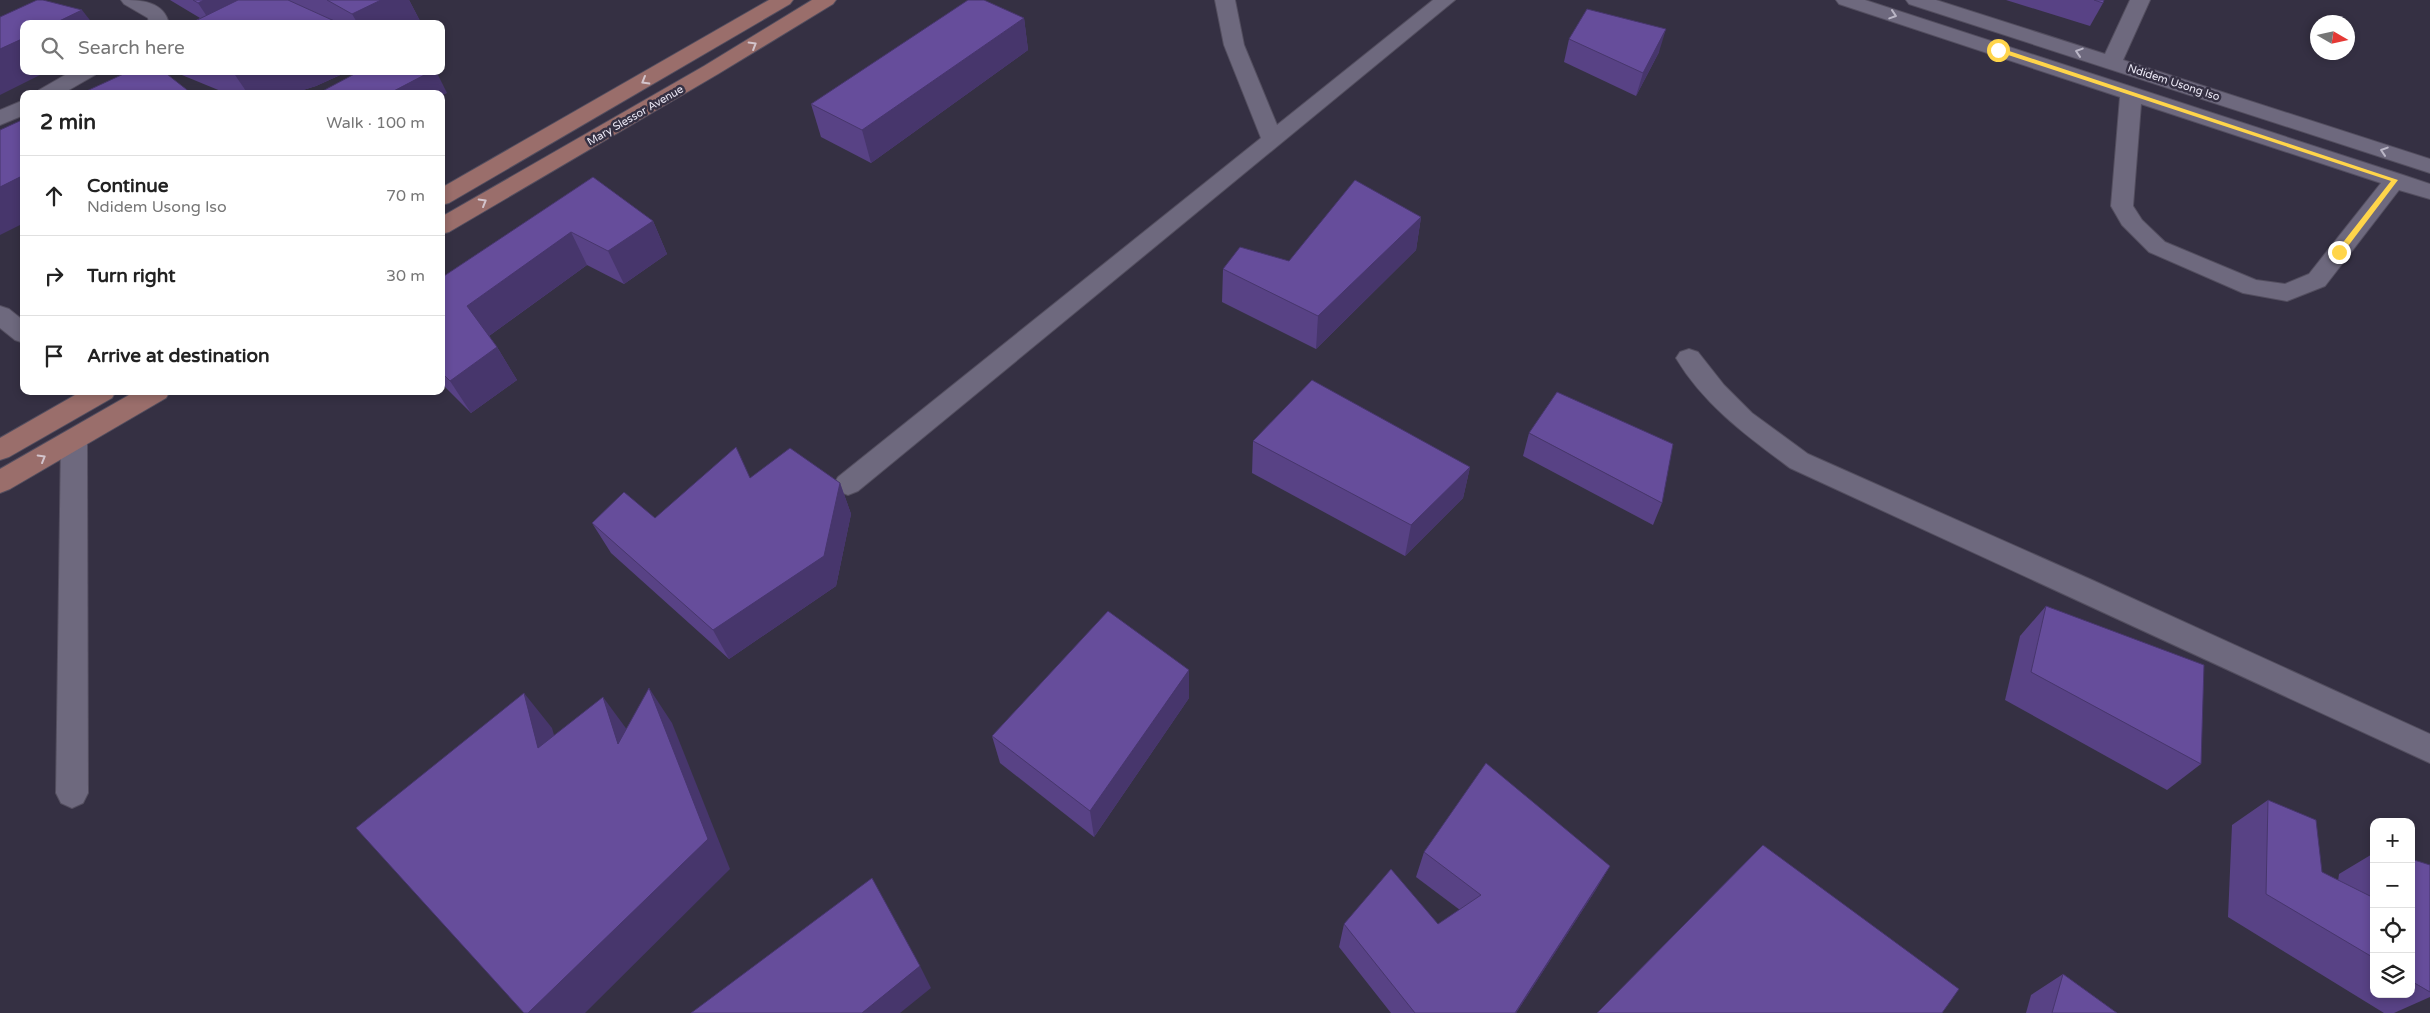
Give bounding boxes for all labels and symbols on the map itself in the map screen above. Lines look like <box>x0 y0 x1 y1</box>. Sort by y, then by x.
one-way arrow <box>1888 9 1896 19</box>
north arrow <box>2310 15 2355 60</box>
route start <box>1987 39 2010 62</box>
one-way arrow <box>748 41 757 51</box>
one-way arrow <box>2076 47 2084 57</box>
street label: Ndidem Usong Iso <box>2126 61 2222 104</box>
one-way arrow <box>642 75 651 85</box>
street label: Mary Slessor Avenue <box>585 83 686 148</box>
one-way arrow <box>2380 146 2388 156</box>
one-way arrow <box>478 199 487 209</box>
route end <box>2328 241 2351 264</box>
one-way arrow <box>37 454 46 464</box>

